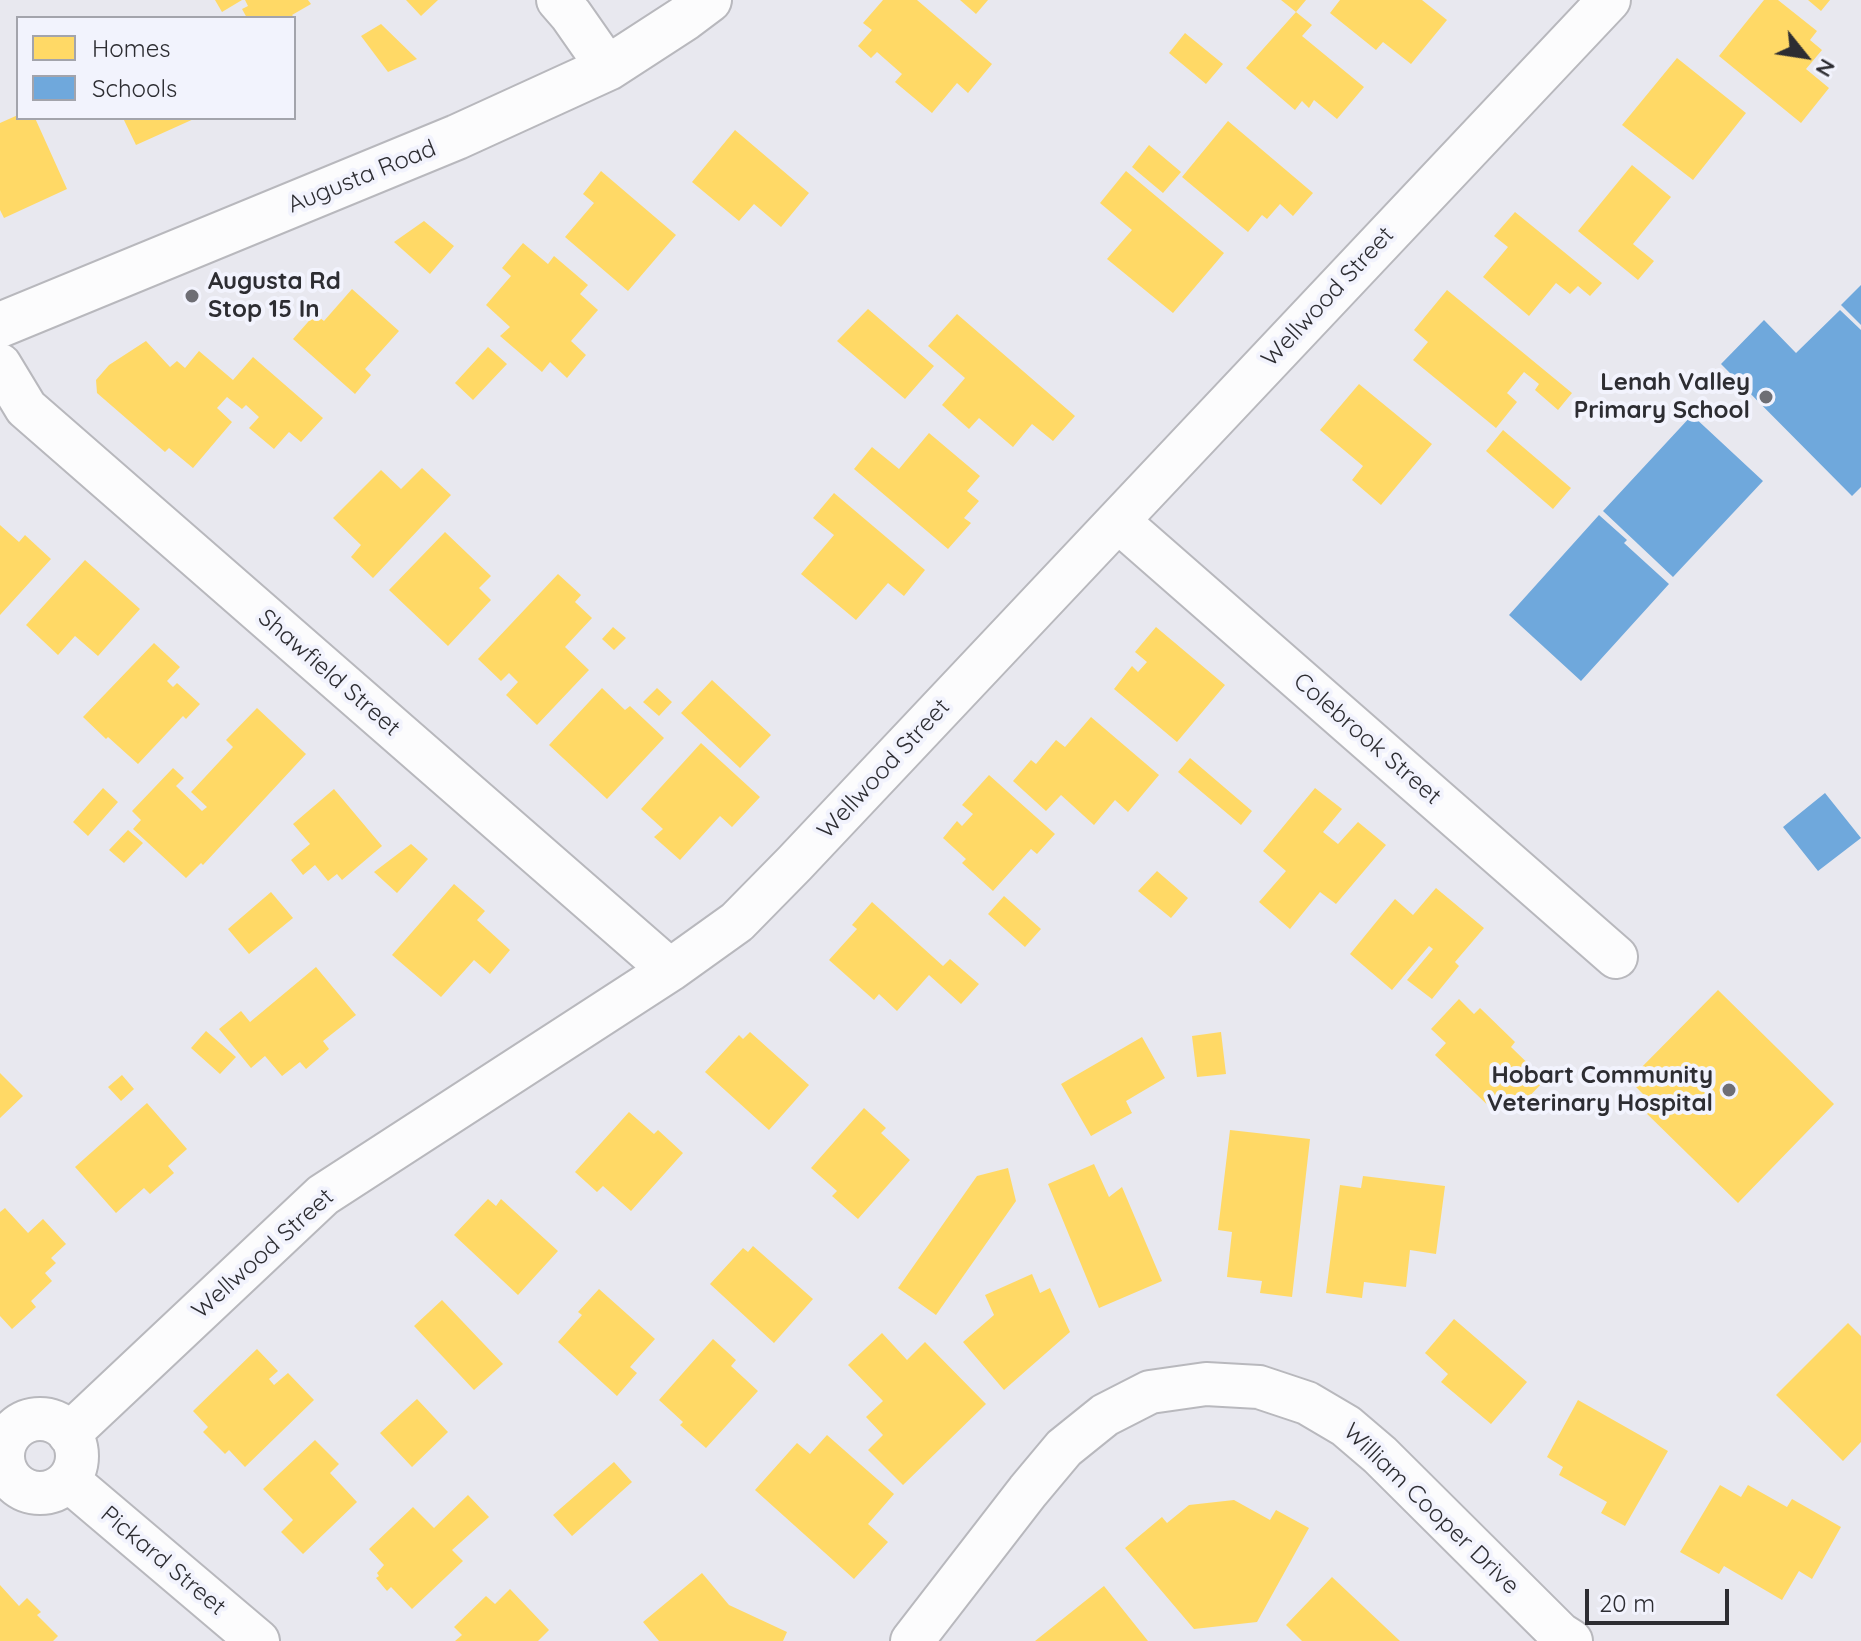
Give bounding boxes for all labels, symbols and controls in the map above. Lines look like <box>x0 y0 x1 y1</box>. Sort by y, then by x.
legend <box>16 16 296 120</box>
north arrow <box>1765 16 1845 96</box>
text: Homes <box>92 33 170 63</box>
text: N <box>1810 54 1842 82</box>
text: Schools <box>92 73 177 103</box>
street label: Augusta Road <box>284 134 440 220</box>
street label: Wellwood Street <box>1256 221 1400 373</box>
place label: Augusta Rd Stop 15 In <box>208 268 341 324</box>
marker: Augusta Rd Stop 15 In <box>183 287 201 305</box>
place label: Lenah Valley Primary School <box>1574 369 1750 425</box>
marker: Lenah Valley Primary School <box>1757 388 1775 406</box>
street label: Shawfield Street <box>252 603 406 743</box>
street label: Colebrook Street <box>1287 667 1447 811</box>
street label: Wellwood Street <box>812 693 956 845</box>
place label: Hobart Community Veterinary Hospital <box>1487 1062 1713 1118</box>
marker: Hobart Community Veterinary Hospital <box>1720 1081 1738 1099</box>
street label: Wellwood Street <box>186 1183 340 1325</box>
street label: William Cooper Drive <box>1337 1417 1525 1601</box>
street label: Pickard Street <box>95 1500 231 1622</box>
scale bar <box>1589 1573 1733 1623</box>
text: 20 m <box>1599 1588 1655 1618</box>

